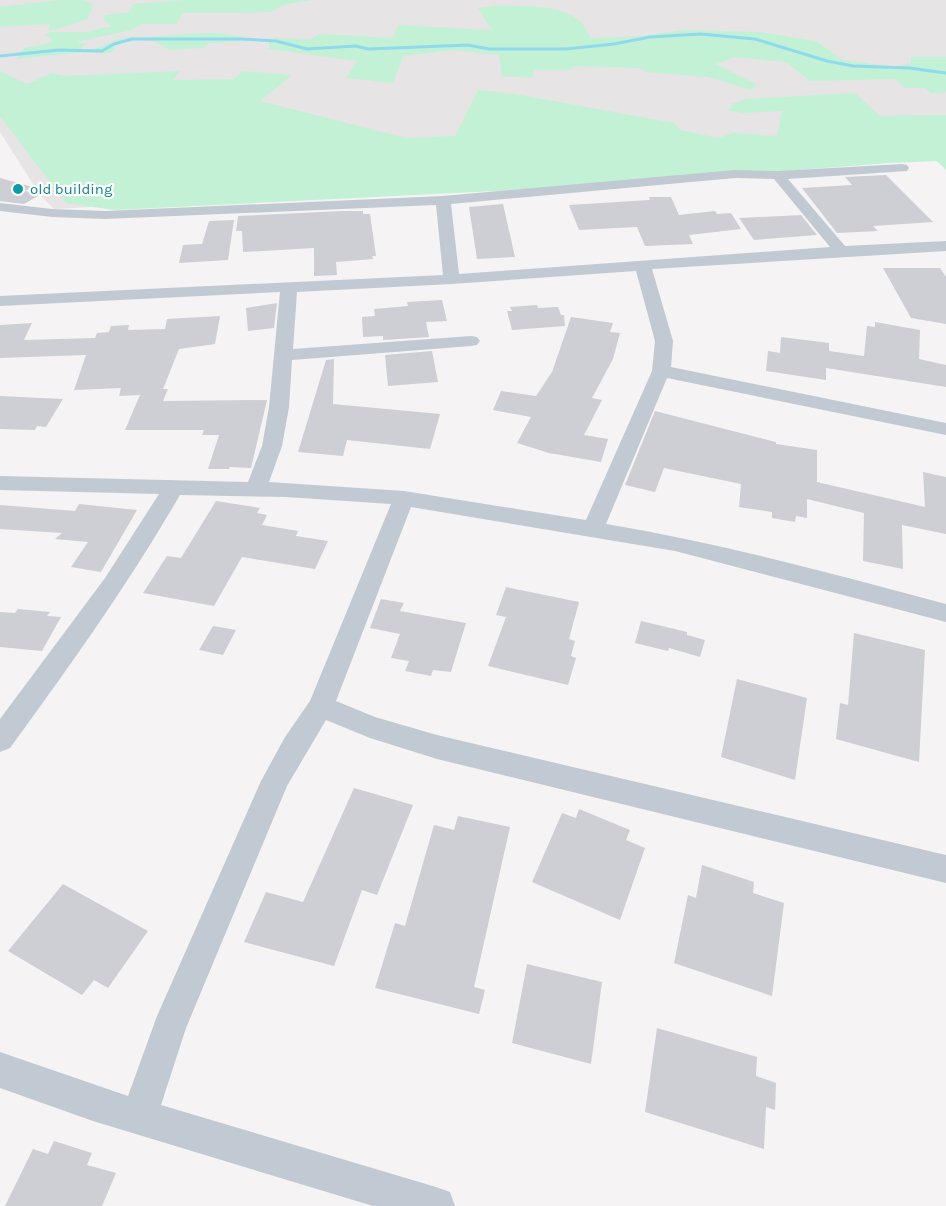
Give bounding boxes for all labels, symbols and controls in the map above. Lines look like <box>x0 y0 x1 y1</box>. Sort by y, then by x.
place label: old building <box>30 180 113 198</box>
marker: old building <box>11 182 25 196</box>

